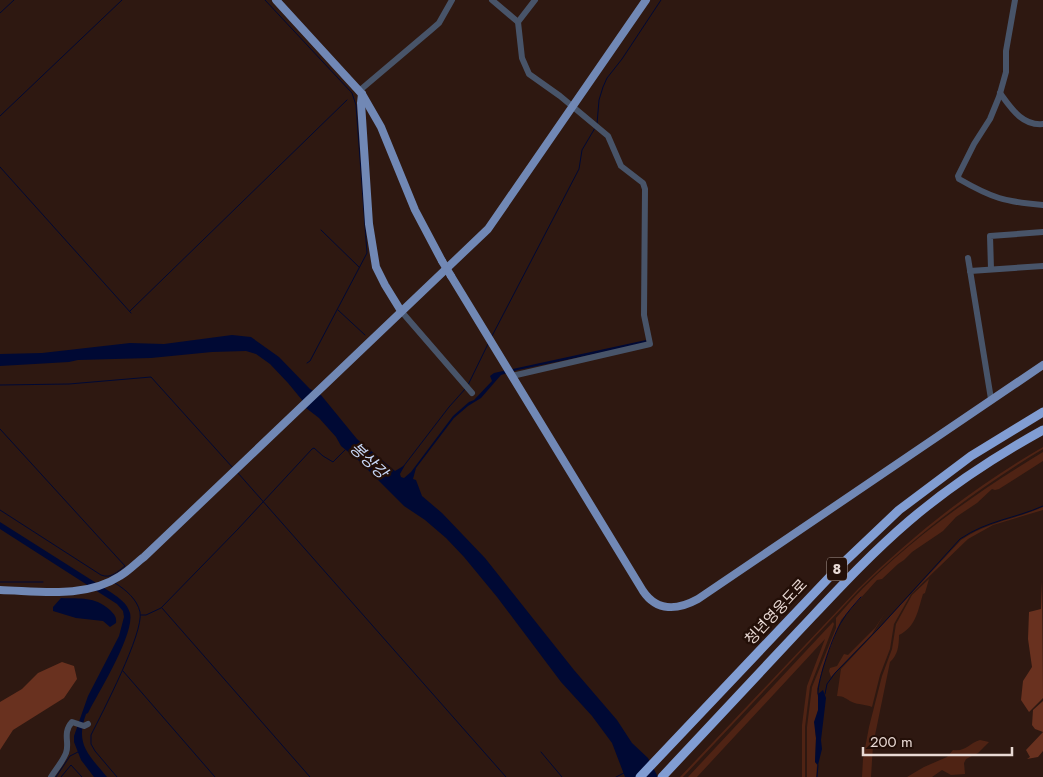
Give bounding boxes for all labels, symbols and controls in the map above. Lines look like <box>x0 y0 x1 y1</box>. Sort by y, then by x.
water label: 봉상강 <box>345 437 394 485</box>
road number: 8 <box>827 558 847 580</box>
street label: 청년영웅도로 <box>740 574 812 650</box>
scale bar <box>863 724 1012 756</box>
text: 200 m <box>870 731 913 753</box>

